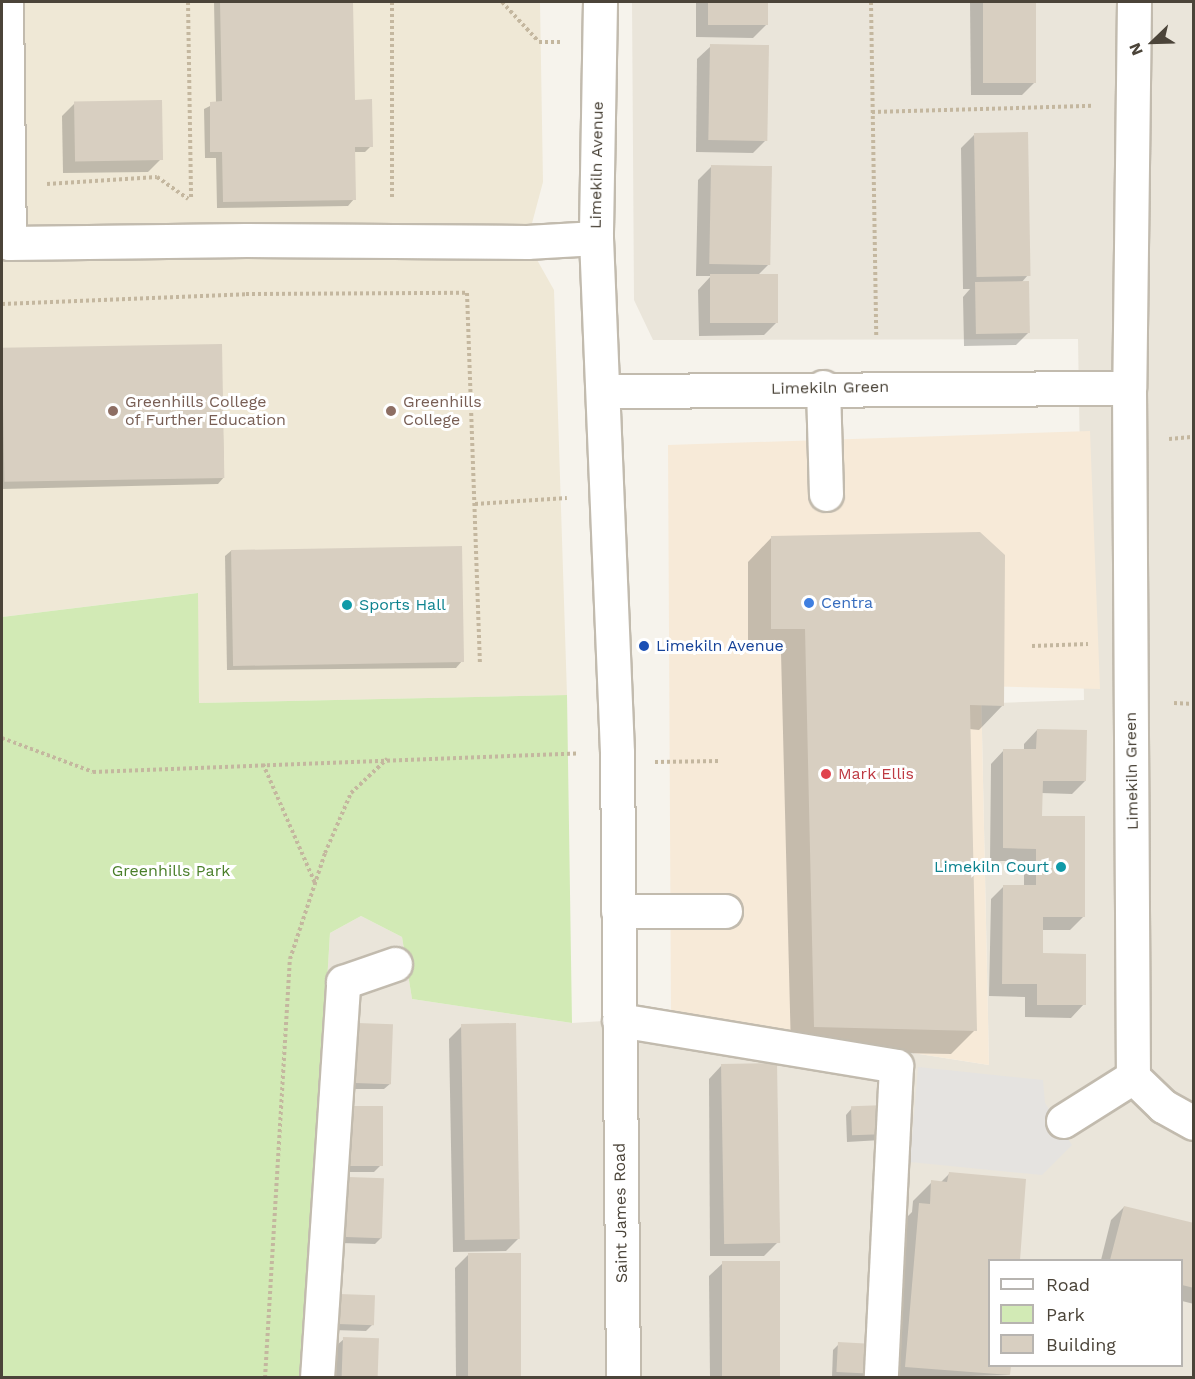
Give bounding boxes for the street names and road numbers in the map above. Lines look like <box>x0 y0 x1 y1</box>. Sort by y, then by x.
street label: Limekiln Avenue <box>586 101 608 229</box>
street label: Limekiln Green <box>771 377 889 399</box>
street label: Limekiln Green <box>1121 712 1143 830</box>
street label: Saint James Road <box>610 1143 632 1283</box>

